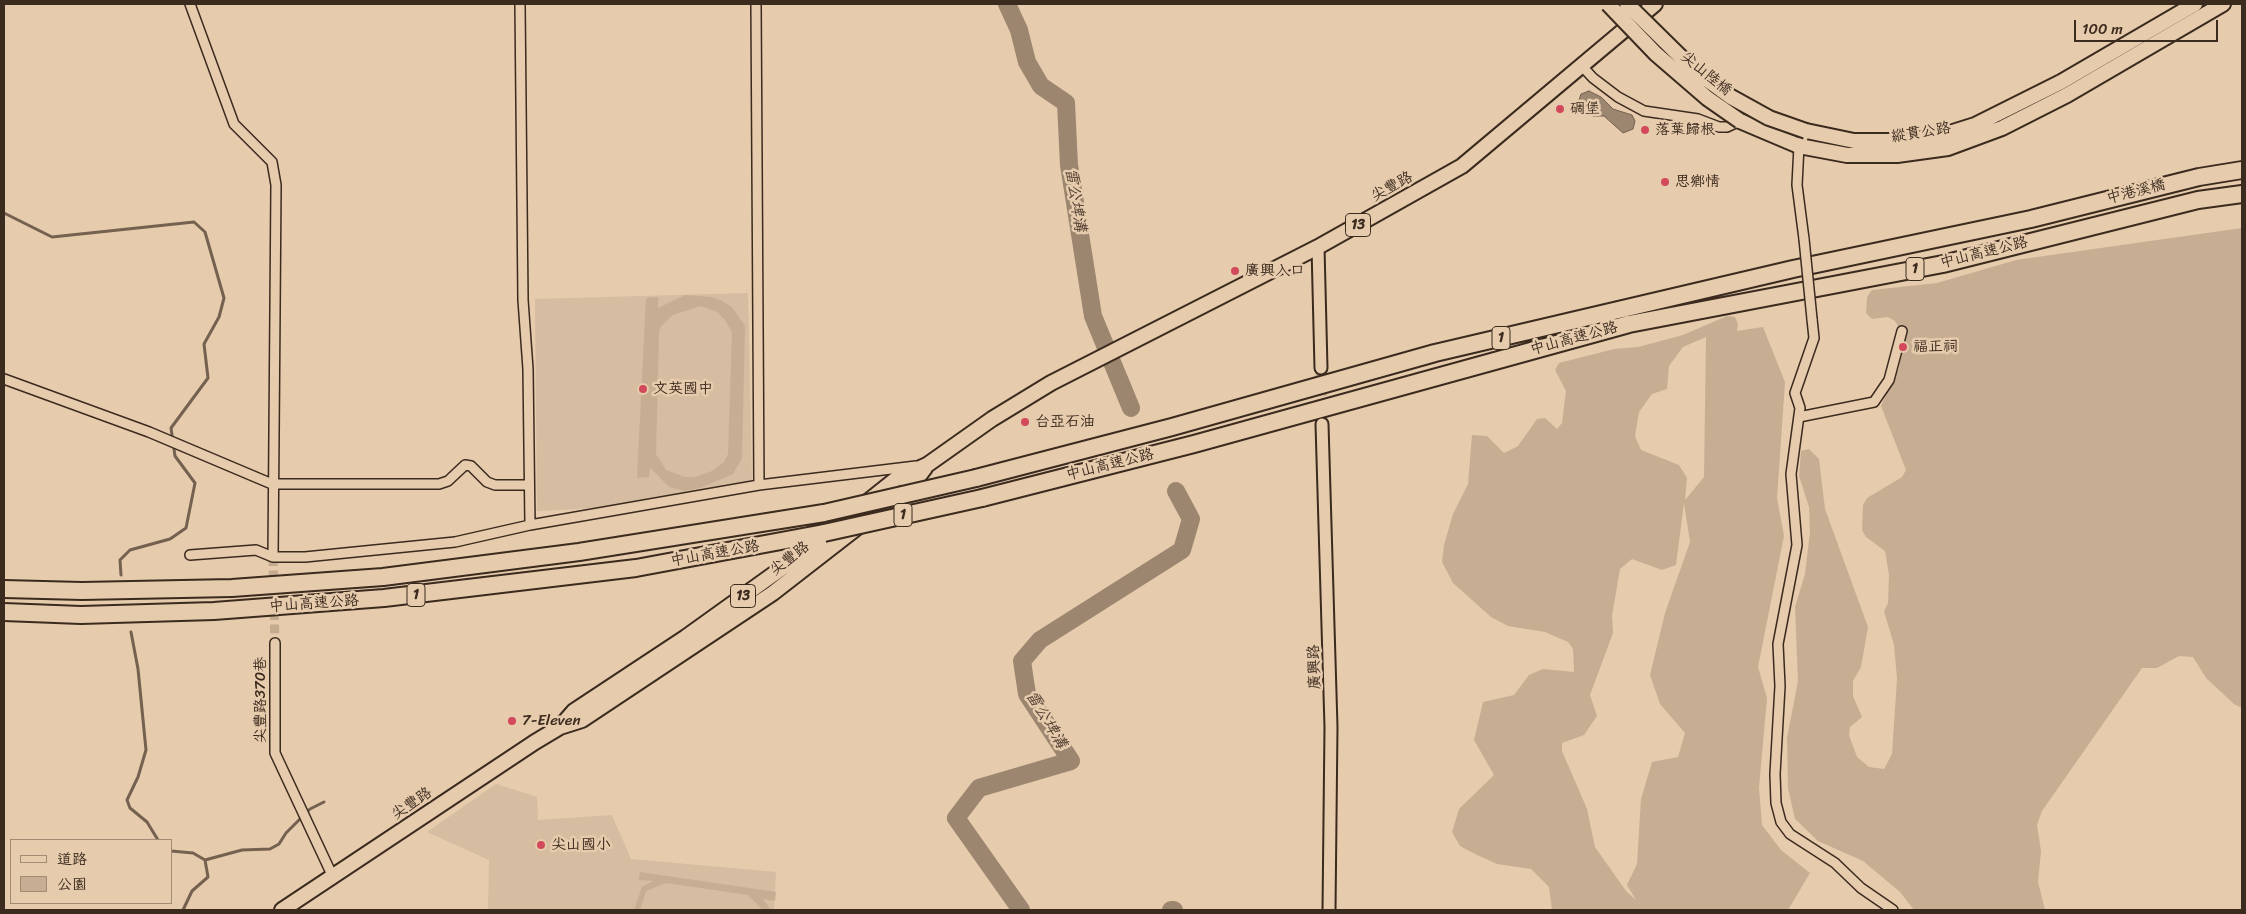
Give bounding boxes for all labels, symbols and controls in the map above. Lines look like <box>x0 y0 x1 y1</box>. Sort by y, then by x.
scale bar <box>2076 10 2220 42</box>
text: 100 m <box>2082 16 2123 42</box>
street label: 尖山陸橋 <box>1677 48 1735 100</box>
place label: 碉堡 <box>1570 100 1600 118</box>
marker: 碉堡 <box>1554 103 1566 115</box>
street label: 縱貫公路 <box>1890 119 1952 147</box>
place label: 落葉歸根 <box>1655 121 1715 139</box>
marker: 落葉歸根 <box>1639 124 1651 136</box>
water label: 雷公埤溝 <box>1061 167 1089 233</box>
street label: 尖豐路 <box>1368 168 1416 206</box>
place label: 思鄉情 <box>1675 173 1720 191</box>
marker: 思鄉情 <box>1659 176 1671 188</box>
street label: 中港溪橋 <box>2105 176 2167 208</box>
road number: 13 <box>1346 214 1370 236</box>
street label: 中山高速公路 <box>1938 233 2030 273</box>
road number: 1 <box>1906 258 1924 280</box>
place label: 廣興入口 <box>1245 262 1305 280</box>
marker: 廣興入口 <box>1229 265 1241 277</box>
street label: 中山高速公路 <box>1528 319 1620 359</box>
road number: 1 <box>1492 326 1510 349</box>
place label: 福正祠 <box>1913 338 1958 356</box>
marker: 福正祠 <box>1897 341 1909 353</box>
place label: 文英國中 <box>653 380 713 398</box>
marker: 文英國中 <box>637 383 649 395</box>
place label: 台亞石油 <box>1035 413 1095 431</box>
marker: 台亞石油 <box>1019 416 1031 428</box>
street label: 中山高速公路 <box>1064 445 1156 485</box>
road number: 1 <box>894 504 912 526</box>
street label: 中山高速公路 <box>669 537 761 571</box>
street label: 尖豐路 <box>767 538 813 580</box>
road number: 1 <box>407 584 425 606</box>
road number: 13 <box>730 584 756 608</box>
street label: 中山高速公路 <box>268 592 360 616</box>
street label: 廣興路 <box>1305 644 1325 690</box>
street label: 尖豐路370巷 <box>252 657 270 743</box>
water label: 雷公埤溝 <box>1021 688 1071 752</box>
place label: 7-Eleven <box>522 712 581 730</box>
marker: 7-Eleven <box>506 715 518 727</box>
street label: 尖豐路 <box>388 784 436 824</box>
place label: 尖山國小 <box>551 836 611 854</box>
legend <box>10 839 172 904</box>
marker: 尖山國小 <box>535 839 547 851</box>
text: 道路 <box>57 846 87 872</box>
text: 公園 <box>57 871 87 897</box>

